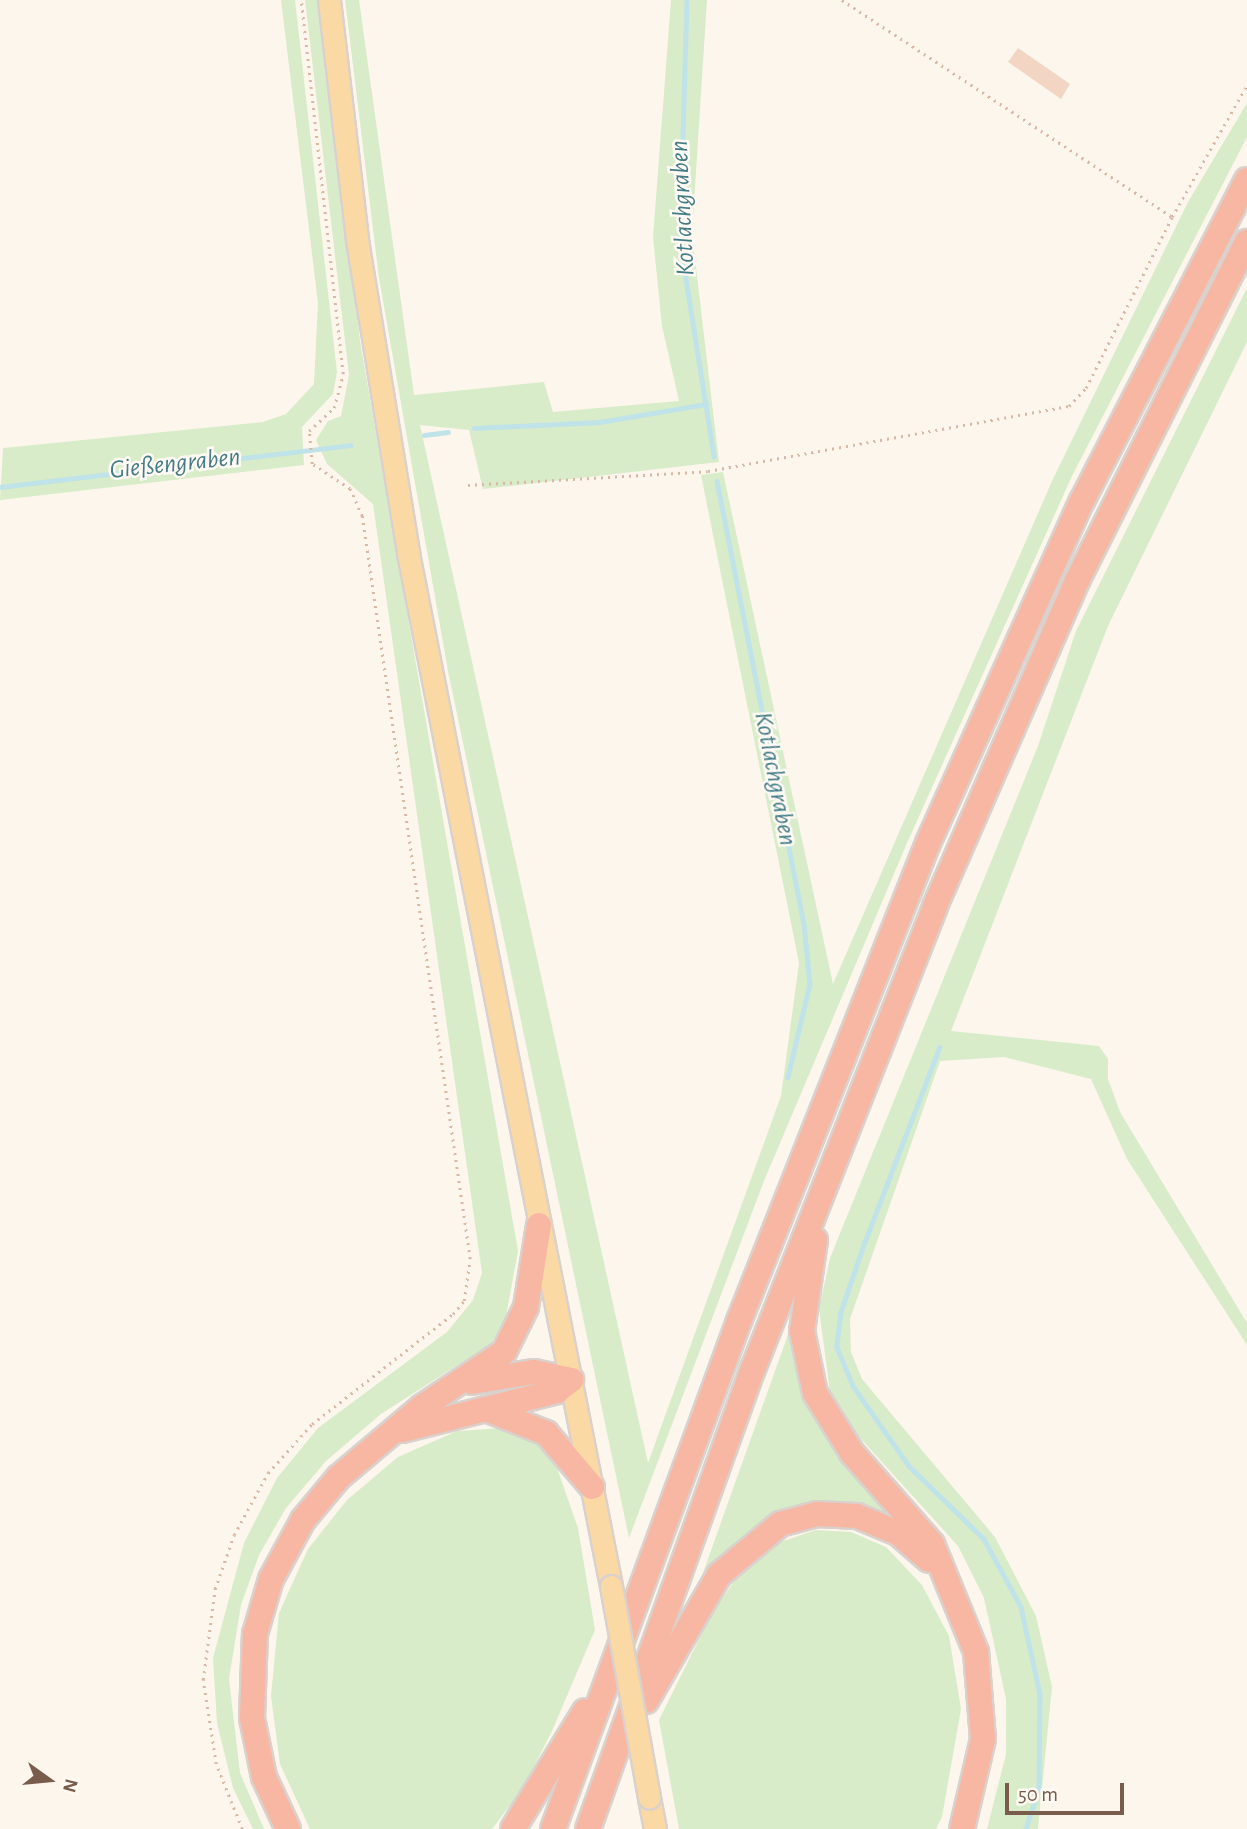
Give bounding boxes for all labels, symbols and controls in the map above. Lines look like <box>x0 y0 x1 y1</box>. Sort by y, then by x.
water label: Kotlachgraben <box>664 139 702 277</box>
water label: Gießengraben <box>108 442 242 486</box>
water label: Kotlachgraben <box>747 709 803 849</box>
north arrow <box>14 1745 84 1815</box>
scale bar <box>1009 1770 1128 1814</box>
text: N <box>59 1777 81 1794</box>
text: 50 m <box>1018 1784 1058 1805</box>

